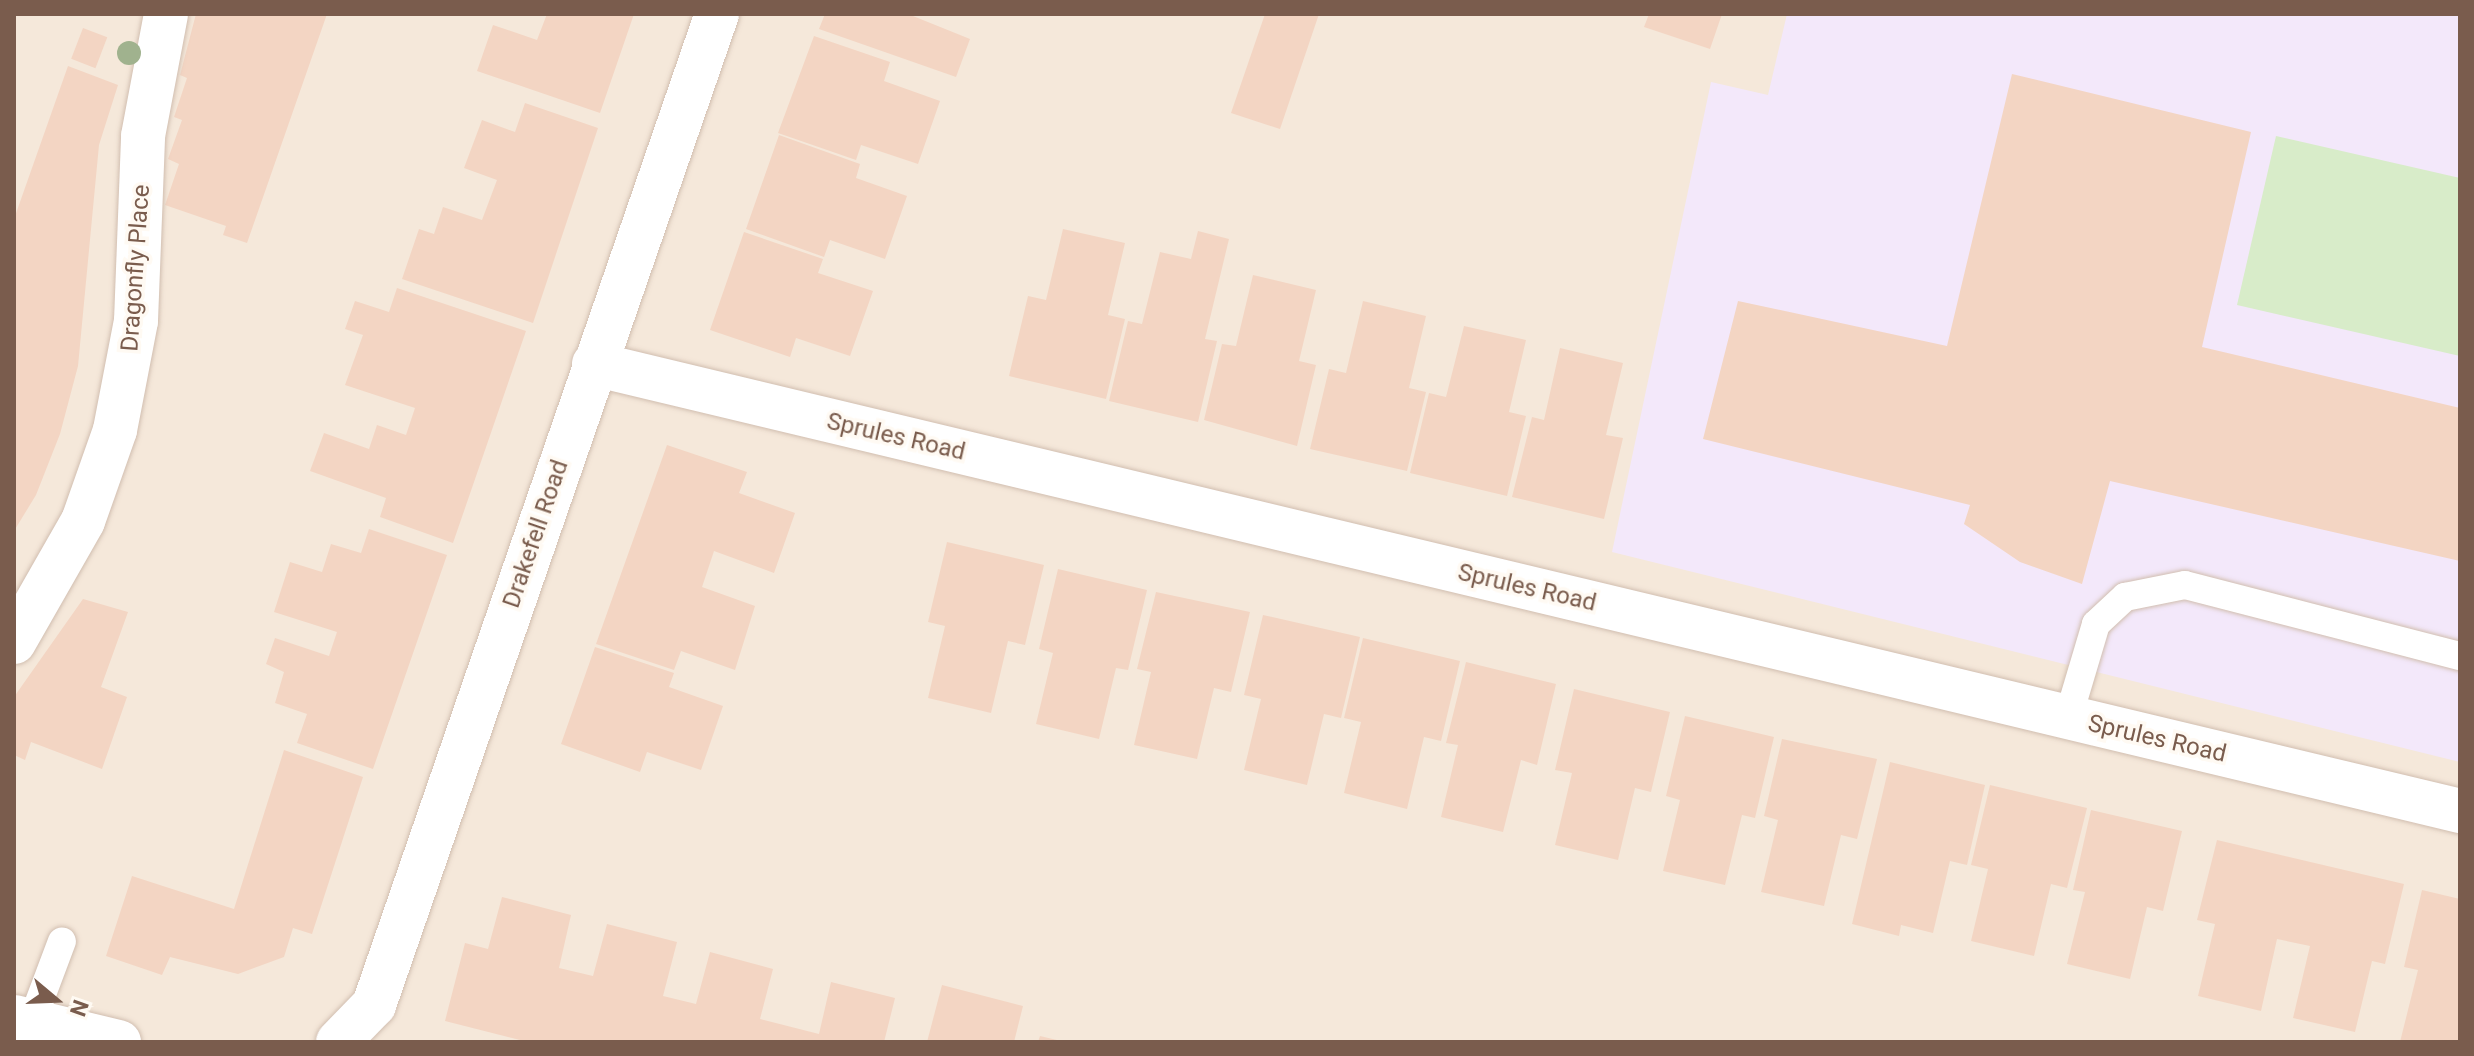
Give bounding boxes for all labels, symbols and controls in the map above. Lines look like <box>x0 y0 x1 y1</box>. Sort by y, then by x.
street label: Dragonfly Place <box>116 184 156 352</box>
street label: Sprules Road <box>824 407 968 467</box>
street label: Drakefell Road <box>497 456 575 612</box>
street label: Sprules Road <box>1455 558 1599 618</box>
street label: Sprules Road <box>2085 709 2229 769</box>
north arrow <box>16 960 96 1040</box>
text: N <box>65 997 94 1019</box>

